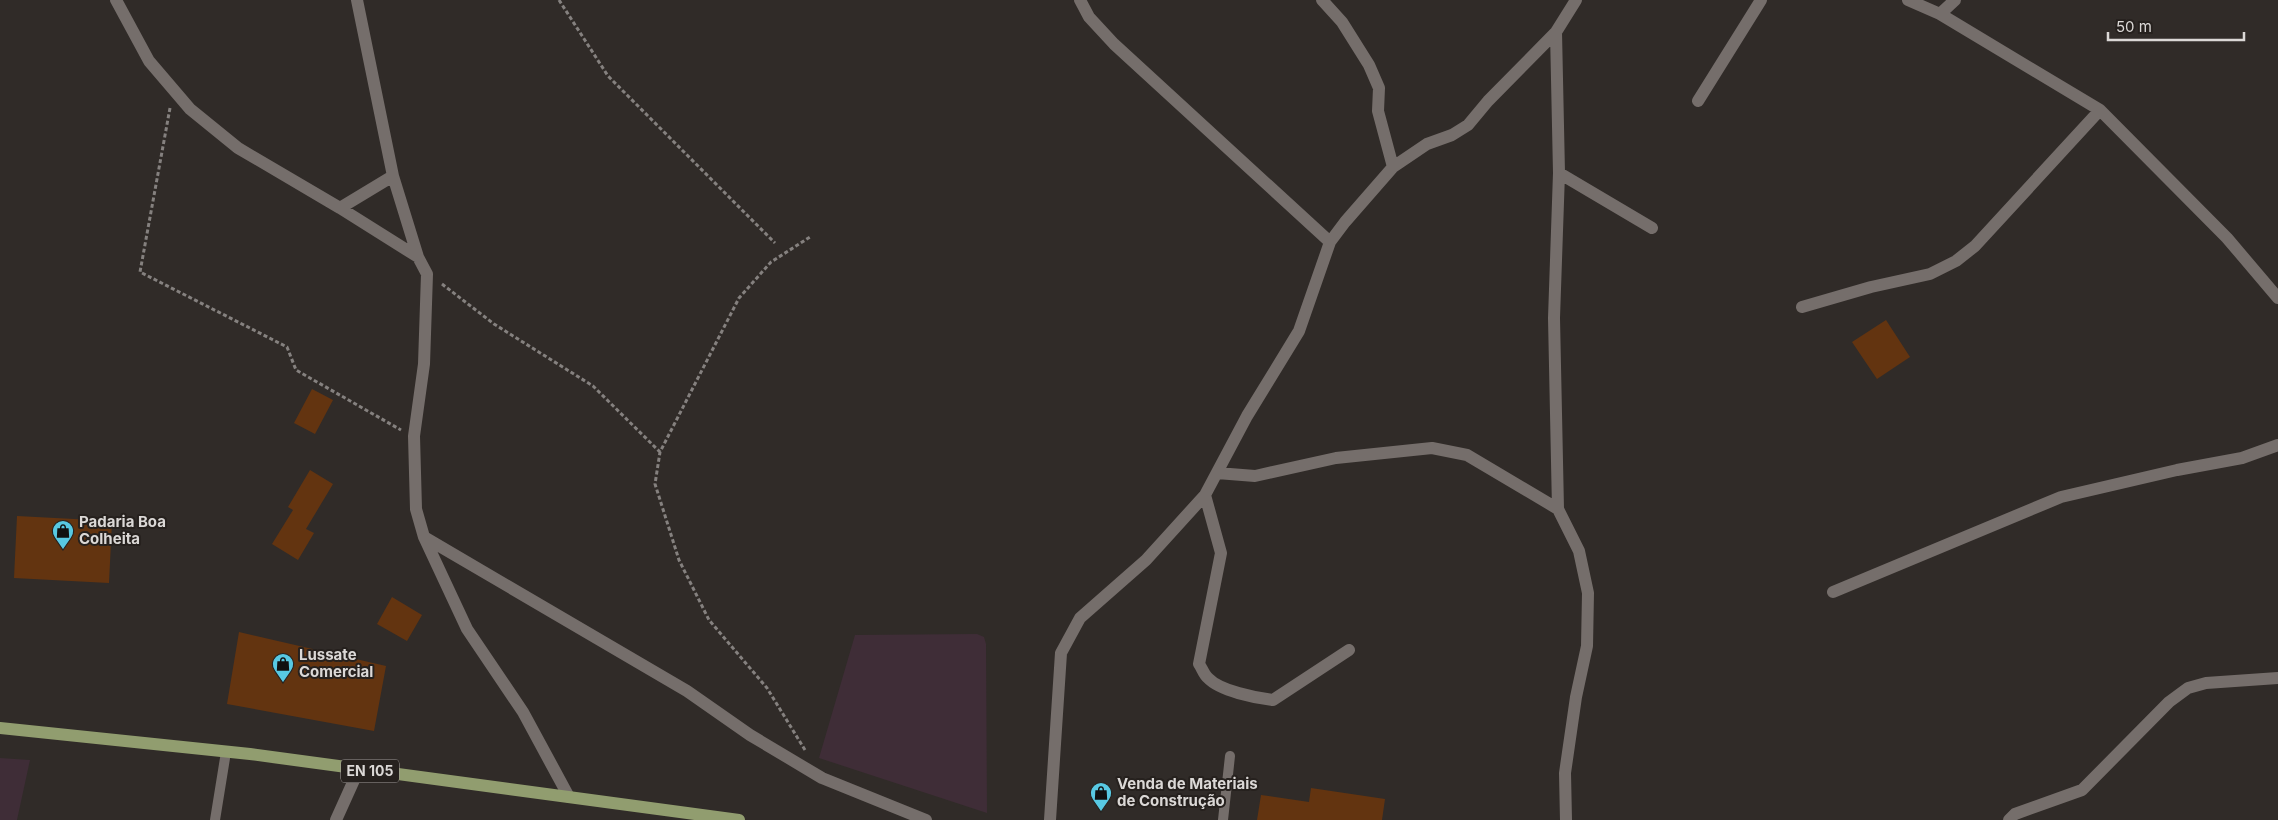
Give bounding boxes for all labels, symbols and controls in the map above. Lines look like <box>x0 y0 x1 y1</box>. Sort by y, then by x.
scale bar <box>2108 10 2244 42</box>
text: 50 m <box>2116 17 2152 36</box>
place label: Padaria Boa Colheita <box>79 512 166 548</box>
shop icon: Padaria Boa Colheita <box>51 519 75 550</box>
place label: Lussate Comercial <box>299 645 373 681</box>
shop icon: Lussate Comercial <box>271 652 295 683</box>
road number: EN 105 <box>341 759 399 782</box>
place label: Venda de Materiais de Construção <box>1117 774 1258 810</box>
shop icon: Venda de Materiais de Construção <box>1089 781 1113 812</box>

